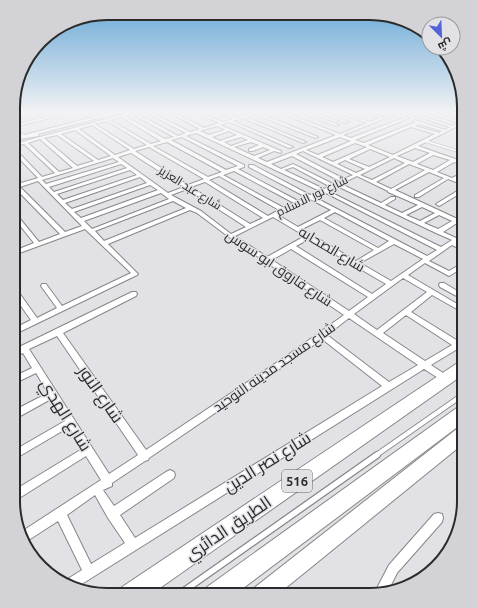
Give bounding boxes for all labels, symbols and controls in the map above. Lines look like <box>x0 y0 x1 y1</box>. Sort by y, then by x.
north arrow <box>421 16 461 56</box>
text: ش <box>436 36 454 53</box>
street label: شارع عبد العزيز <box>155 163 224 214</box>
street label: شارع نور الاسلام <box>274 172 351 220</box>
street label: شارع الصحابه <box>296 223 368 276</box>
street label: شارع فاروق ابو سوس <box>222 226 335 310</box>
street label: شارع مسجد مدينه التوحيد <box>210 319 339 416</box>
street label: شارع النور <box>72 361 128 428</box>
street label: شارع الهدي <box>33 375 96 456</box>
street label: شارع نصر الدين <box>220 427 315 498</box>
road number: 516 <box>282 470 312 492</box>
street label: الطريق الدائري <box>181 492 277 567</box>

